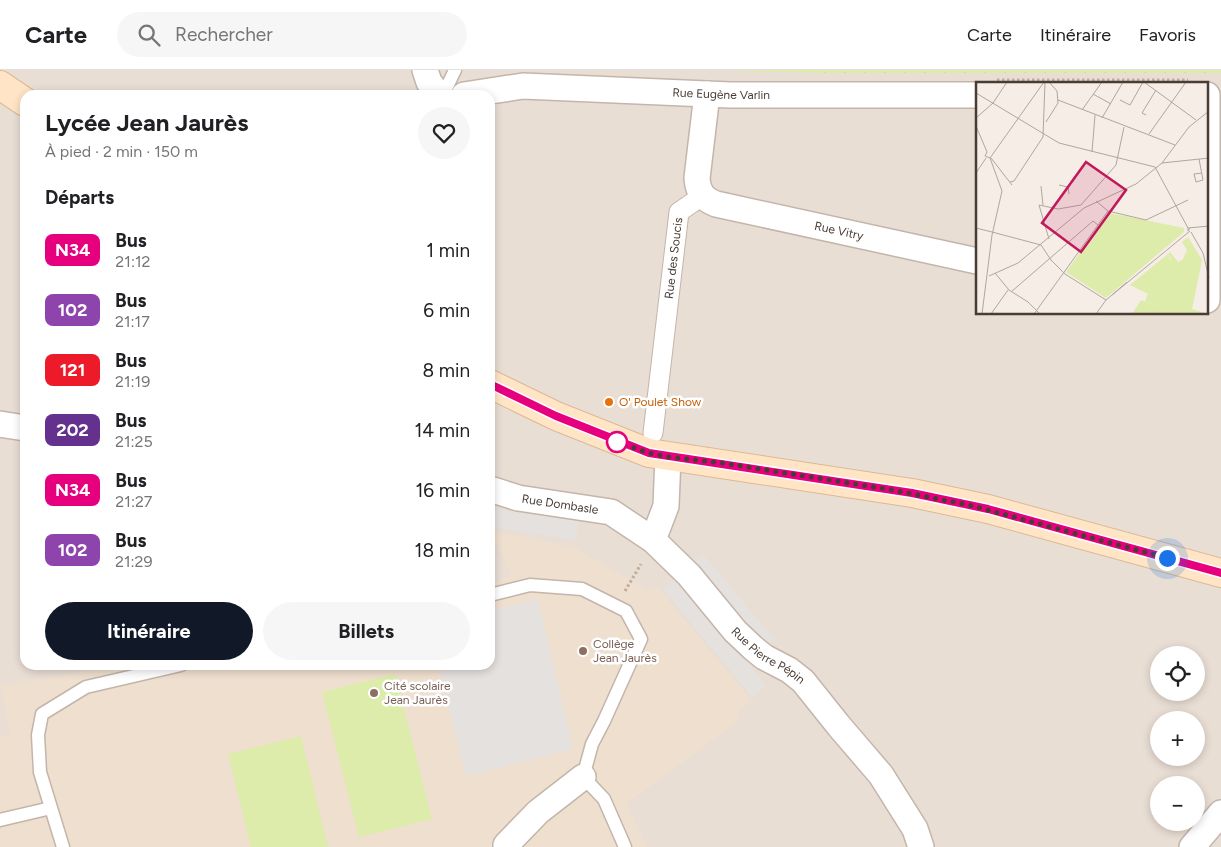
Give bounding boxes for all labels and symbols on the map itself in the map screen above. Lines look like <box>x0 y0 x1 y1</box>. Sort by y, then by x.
inset map <box>976 82 1208 315</box>
street label: Rue Eugène Varlin <box>672 86 770 102</box>
street label: Rue des Soucis <box>662 216 685 300</box>
street label: Rue Vitry <box>813 219 866 243</box>
place label: O' Poulet Show <box>619 395 702 409</box>
marker: O' Poulet Show <box>603 396 615 408</box>
unlabelled marker <box>606 431 628 453</box>
street label: Rue Dombasle <box>521 492 600 517</box>
your location <box>1155 546 1180 571</box>
street label: Rue Pierre Pépin <box>728 624 808 687</box>
place label: Collège Jean Jaurès <box>593 637 657 665</box>
marker: Collège Jean Jaurès <box>577 645 589 657</box>
place label: Cité scolaire Jean Jaurès <box>384 679 451 707</box>
marker: Cité scolaire Jean Jaurès <box>368 687 380 699</box>

